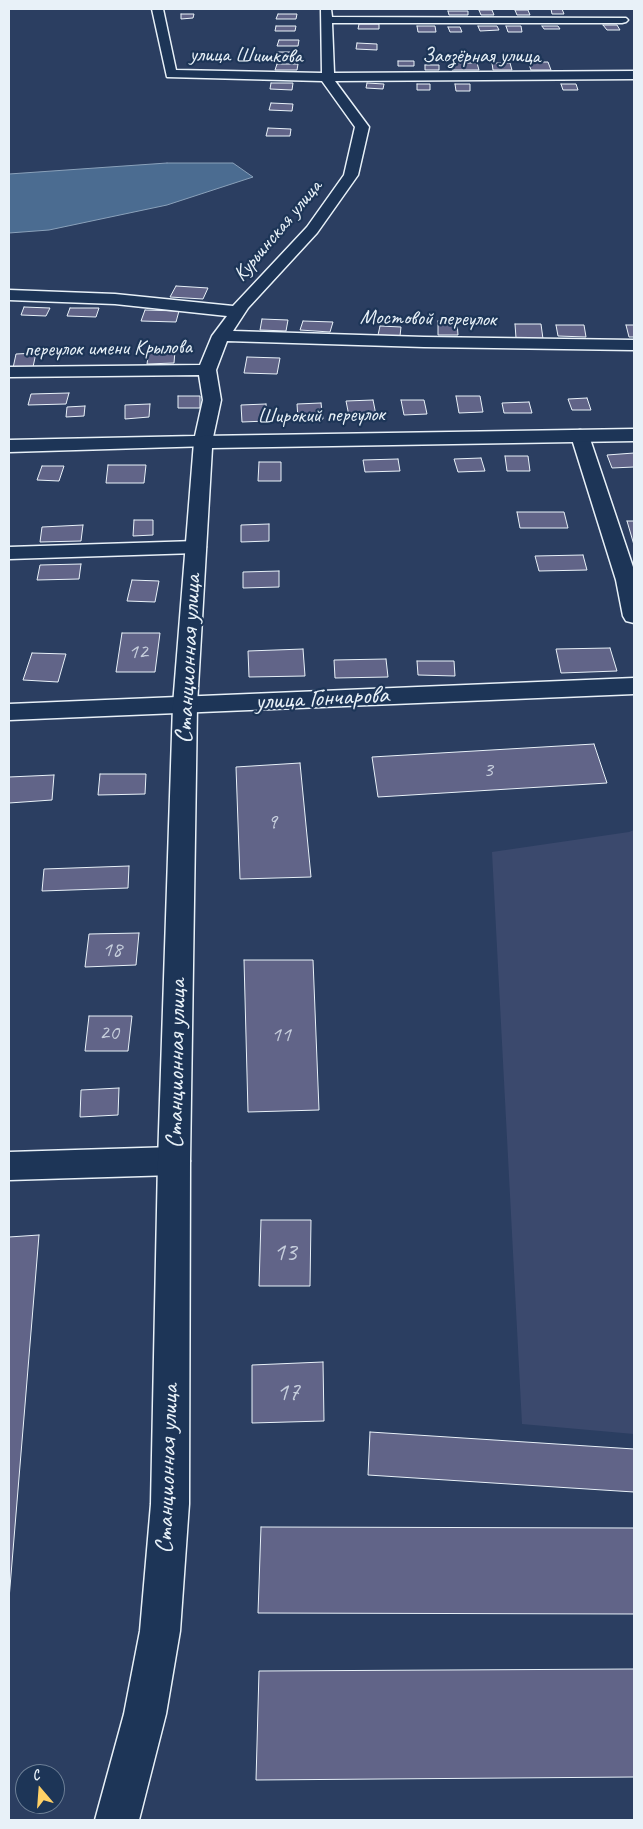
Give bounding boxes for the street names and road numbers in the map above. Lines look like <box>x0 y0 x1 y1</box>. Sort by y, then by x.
street label: улица Шишкова <box>189 42 303 70</box>
street label: Заозёрная улица <box>422 43 540 69</box>
street label: Курьинская улица <box>228 175 328 287</box>
street label: Мостовой переулок <box>360 305 496 333</box>
street label: переулок имени Крылова <box>24 335 192 363</box>
street label: Широкий переулок <box>257 402 385 430</box>
street label: Станционная улица <box>170 574 208 744</box>
street label: улица Гончарова <box>254 681 390 717</box>
street label: Станционная улица <box>161 979 193 1149</box>
street label: Станционная улица <box>150 1384 186 1554</box>

